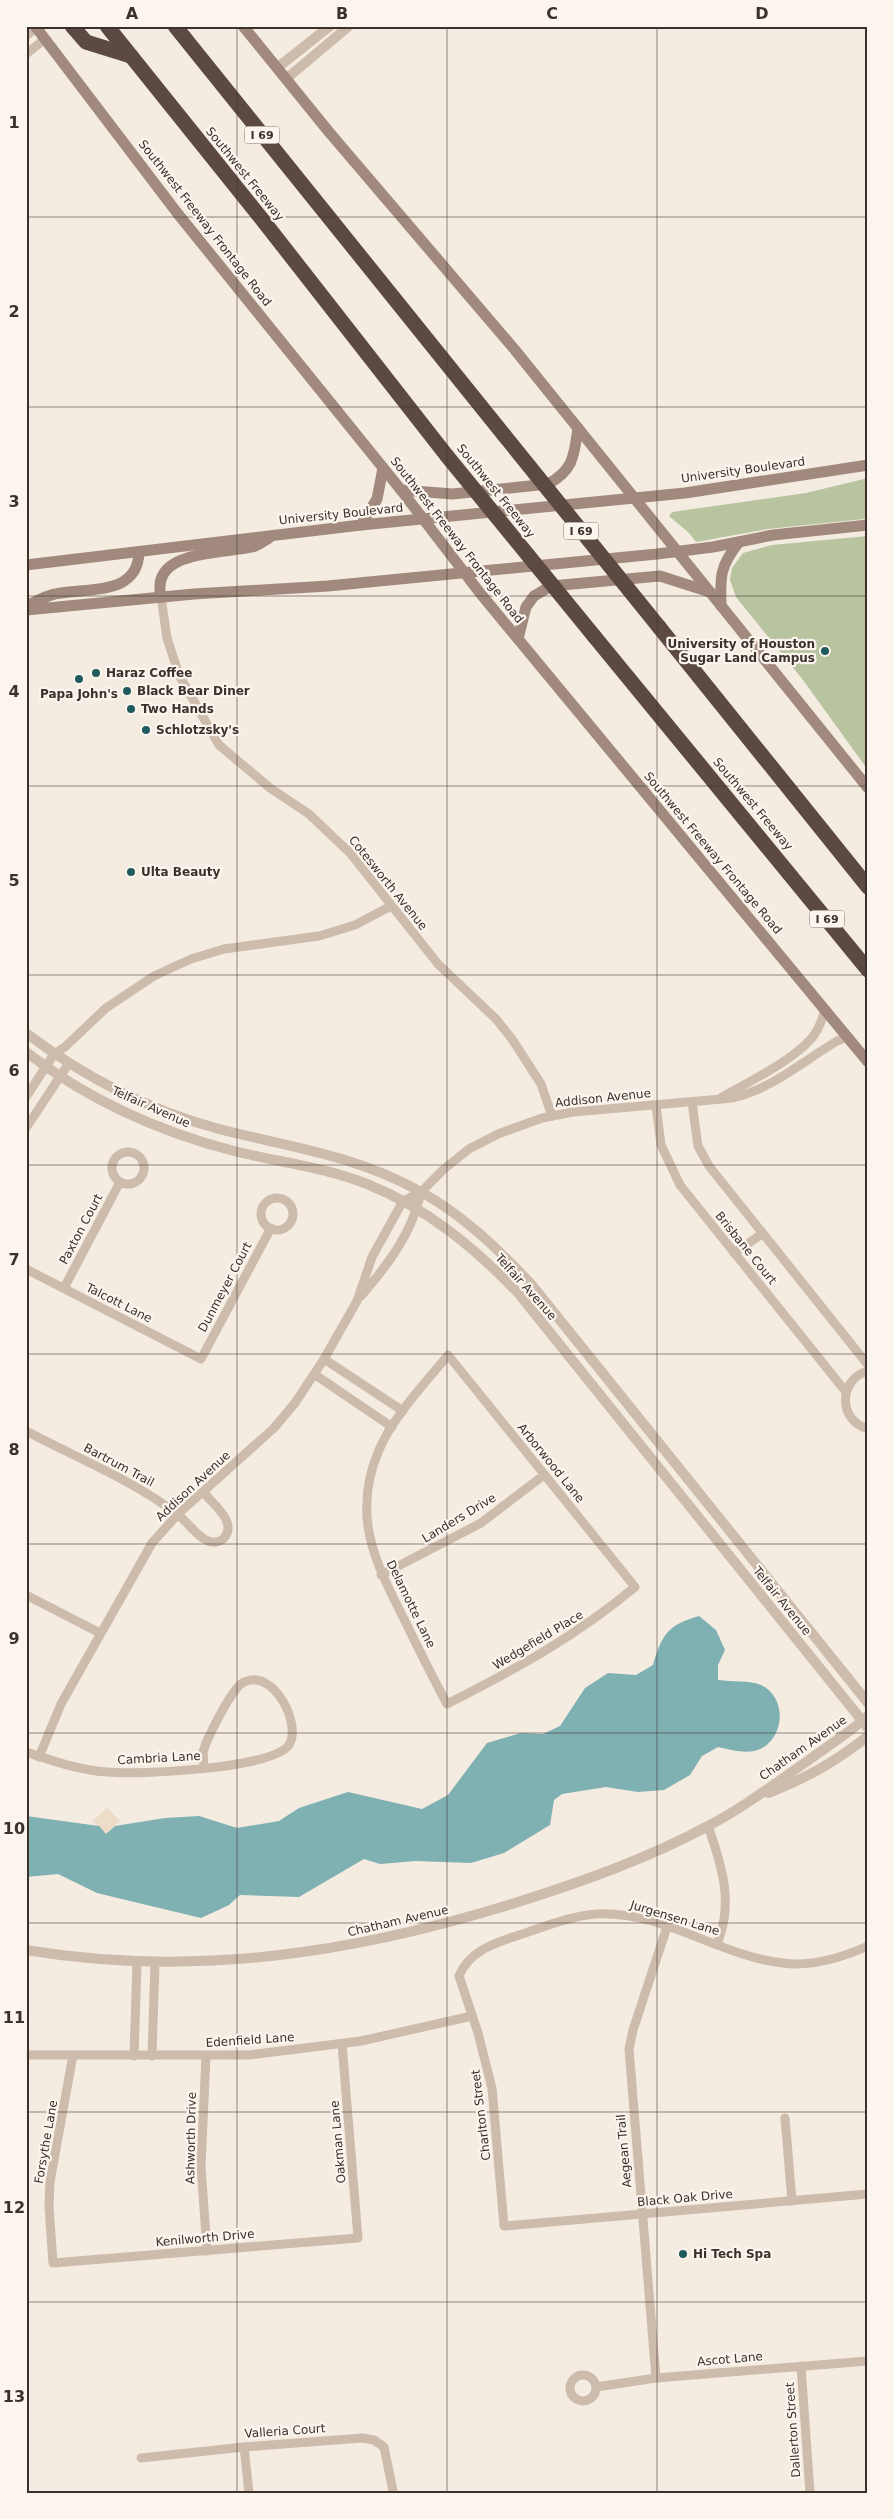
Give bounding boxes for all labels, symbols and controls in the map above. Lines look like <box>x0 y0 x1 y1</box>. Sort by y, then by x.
text: A <box>126 4 139 23</box>
text: B <box>336 4 348 23</box>
text: C <box>546 4 558 23</box>
text: D <box>755 4 769 23</box>
text: 1 <box>8 113 20 132</box>
street label: Southwest Freeway <box>203 124 287 224</box>
road number: I 69 <box>244 126 280 144</box>
street label: Southwest Freeway Frontage Road <box>136 137 274 309</box>
text: 2 <box>8 302 20 321</box>
street label: Southwest Freeway <box>454 441 538 541</box>
street label: Southwest Freeway Frontage Road <box>388 454 526 626</box>
street label: University Boulevard <box>680 454 806 486</box>
text: 3 <box>8 492 20 511</box>
street label: University Boulevard <box>278 501 404 527</box>
road number: I 69 <box>564 522 598 540</box>
place label: University of Houston Sugar Land Campus <box>668 637 815 665</box>
marker: University of Houston Sugar Land Campus <box>819 645 831 657</box>
place label: Haraz Coffee <box>106 666 192 680</box>
marker: Haraz Coffee <box>90 667 102 679</box>
marker: Papa John's <box>73 673 85 685</box>
text: 4 <box>8 682 20 701</box>
place label: Black Bear Diner <box>137 684 250 698</box>
marker: Black Bear Diner <box>121 685 133 697</box>
place label: Papa John's <box>40 687 118 701</box>
place label: Two Hands <box>141 702 214 716</box>
marker: Two Hands <box>125 703 137 715</box>
place label: Schlotzsky's <box>156 723 239 737</box>
marker: Schlotzsky's <box>140 724 152 736</box>
street label: Southwest Freeway <box>710 755 796 853</box>
street label: Southwest Freeway Frontage Road <box>641 769 785 937</box>
street label: Cotesworth Avenue <box>346 833 430 933</box>
place label: Ulta Beauty <box>141 865 221 879</box>
marker: Ulta Beauty <box>125 866 137 878</box>
text: 5 <box>8 871 20 890</box>
road number: I 69 <box>810 911 844 928</box>
text: 6 <box>8 1061 20 1080</box>
street label: Telfair Avenue <box>109 1083 192 1131</box>
street label: Addison Avenue <box>554 1086 652 1110</box>
street label: Paxton Court <box>57 1191 106 1267</box>
street label: Brisbane Court <box>712 1209 780 1287</box>
street label: Dunmeyer Court <box>195 1239 255 1334</box>
text: 7 <box>8 1250 20 1269</box>
street label: Telfair Avenue <box>492 1250 559 1323</box>
street label: Talcott Lane <box>83 1280 154 1326</box>
street label: Arborwood Lane <box>515 1421 587 1505</box>
text: 8 <box>8 1440 20 1459</box>
street label: Bartrum Trail <box>81 1441 157 1489</box>
street label: Addison Avenue <box>153 1448 233 1524</box>
street label: Landers Drive <box>420 1490 498 1546</box>
street label: Delamotte Lane <box>384 1558 438 1650</box>
street label: Telfair Avenue <box>749 1563 814 1638</box>
street label: Wedgefield Place <box>490 1608 586 1672</box>
text: 9 <box>8 1629 20 1648</box>
street label: Chatham Avenue <box>757 1713 849 1783</box>
street label: Cambria Lane <box>117 1749 201 1767</box>
text: 10 <box>3 1819 25 1838</box>
street label: Jurgensen Lane <box>628 1897 721 1938</box>
street label: Chatham Avenue <box>346 1903 450 1939</box>
text: 11 <box>3 2008 25 2027</box>
street label: Edenfield Lane <box>205 2030 295 2050</box>
street label: Charlton Street <box>468 2068 494 2161</box>
street label: Ashworth Drive <box>183 2092 199 2184</box>
street label: Forsythe Lane <box>32 2099 60 2185</box>
street label: Oakman Lane <box>327 2100 349 2184</box>
street label: Aegean Trail <box>614 2114 634 2188</box>
street label: Black Oak Drive <box>637 2187 733 2209</box>
text: 12 <box>3 2198 25 2217</box>
street label: Kenilworth Drive <box>155 2227 255 2249</box>
place label: Hi Tech Spa <box>693 2247 771 2261</box>
marker: Hi Tech Spa <box>677 2248 689 2260</box>
street label: Ascot Lane <box>697 2349 763 2369</box>
street label: Dallerton Street <box>783 2382 803 2478</box>
text: 13 <box>3 2387 25 2406</box>
street label: Valleria Court <box>244 2421 326 2441</box>

